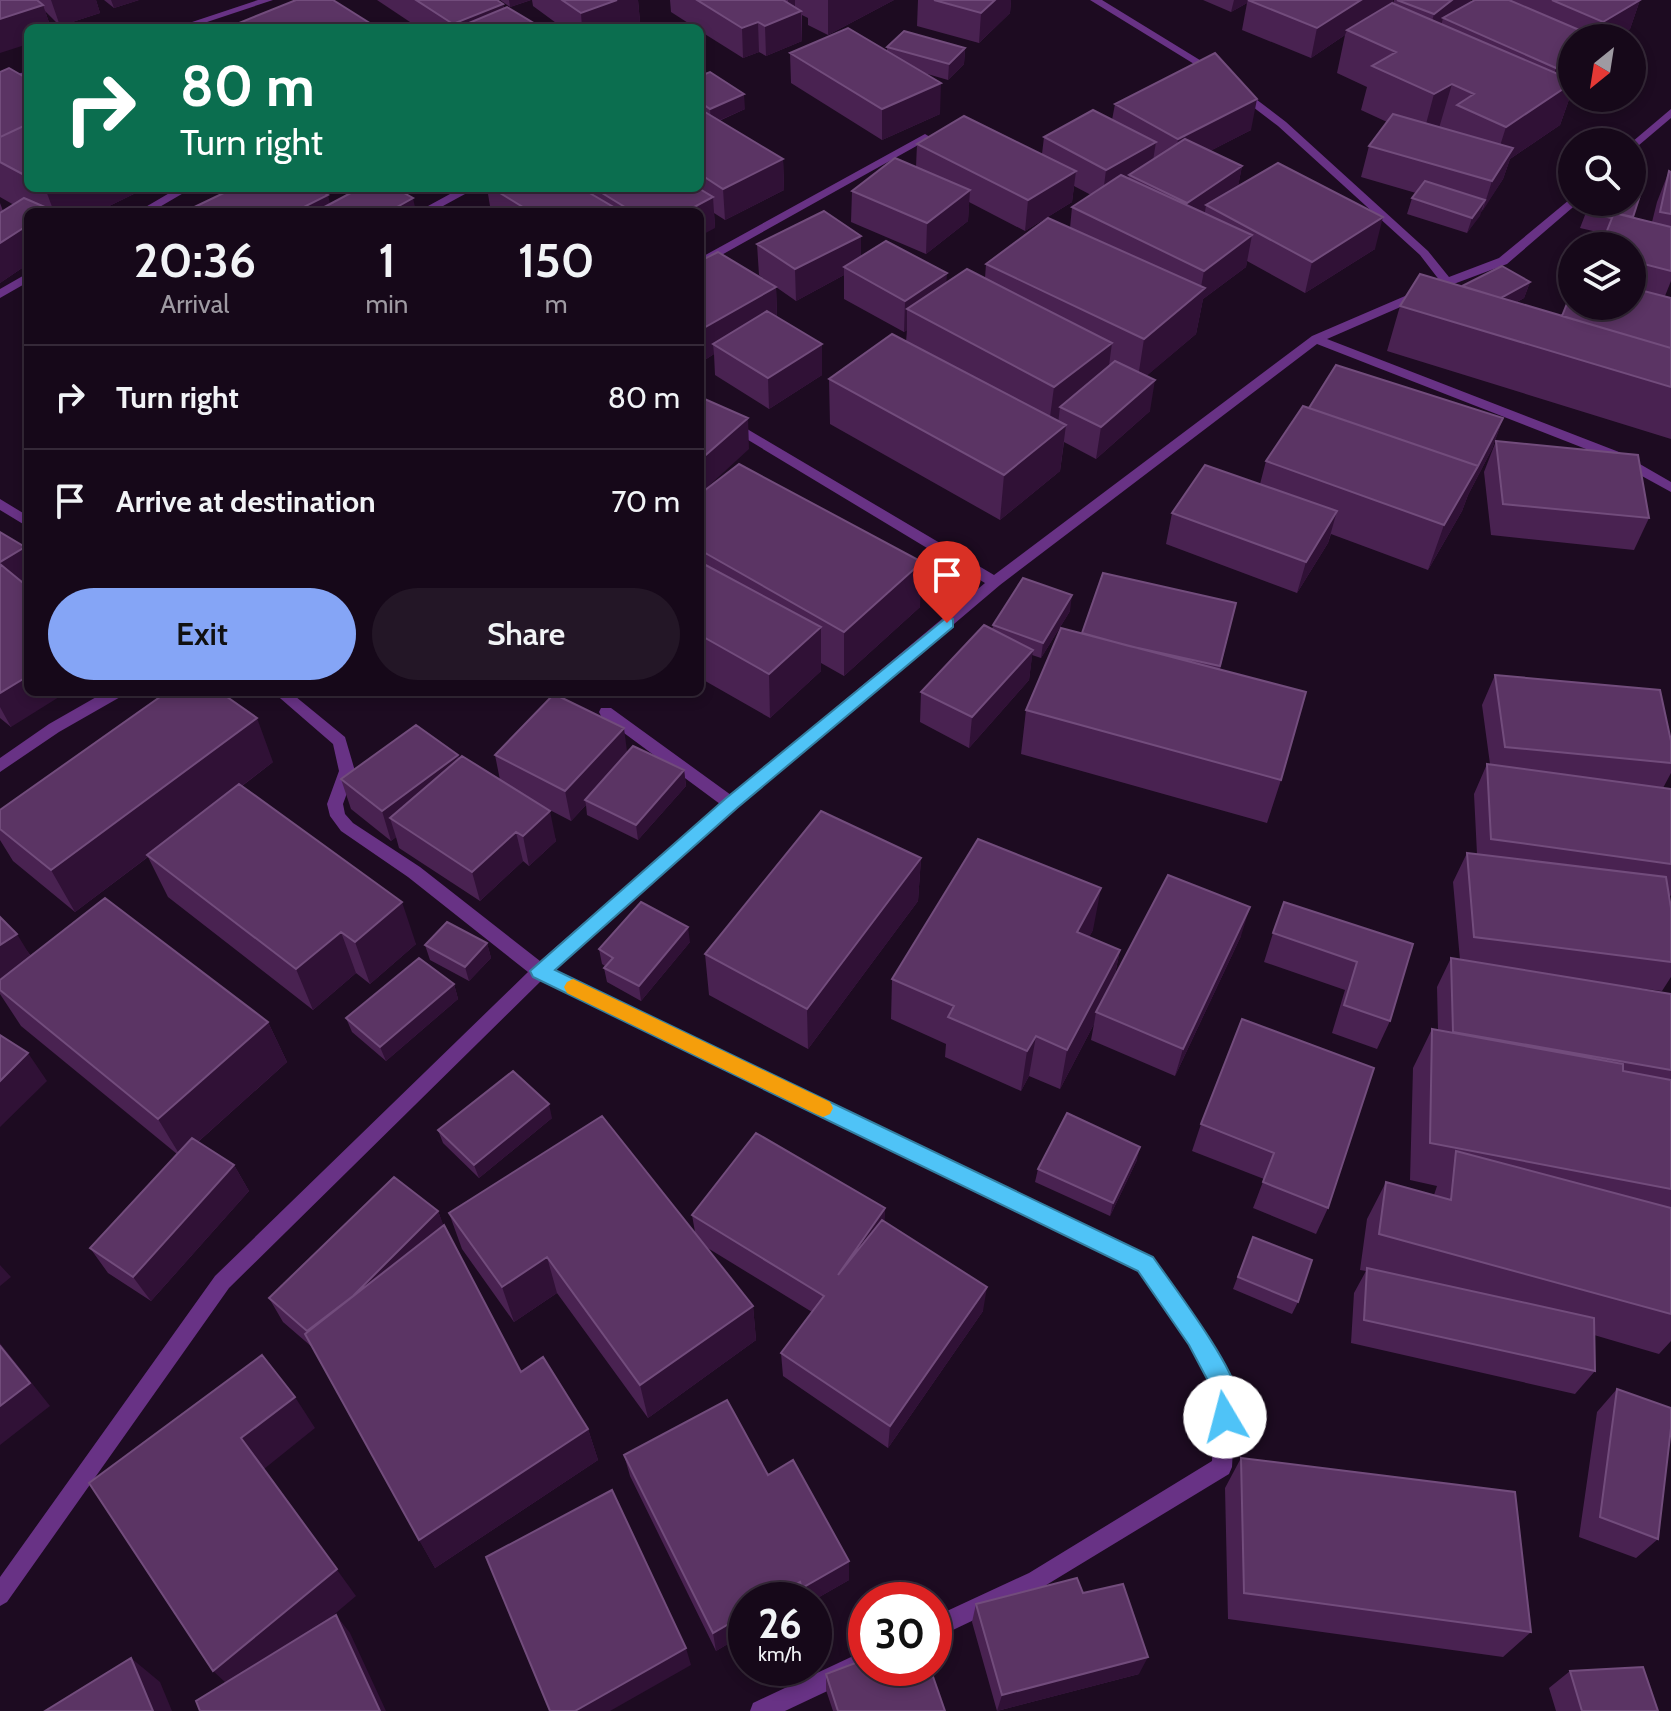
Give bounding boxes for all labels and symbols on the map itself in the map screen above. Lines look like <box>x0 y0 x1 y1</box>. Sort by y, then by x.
north arrow <box>1558 24 1646 112</box>
pin <box>913 541 981 623</box>
position arrow <box>1183 1375 1267 1459</box>
speed limit sign: 30 <box>848 1582 952 1686</box>

